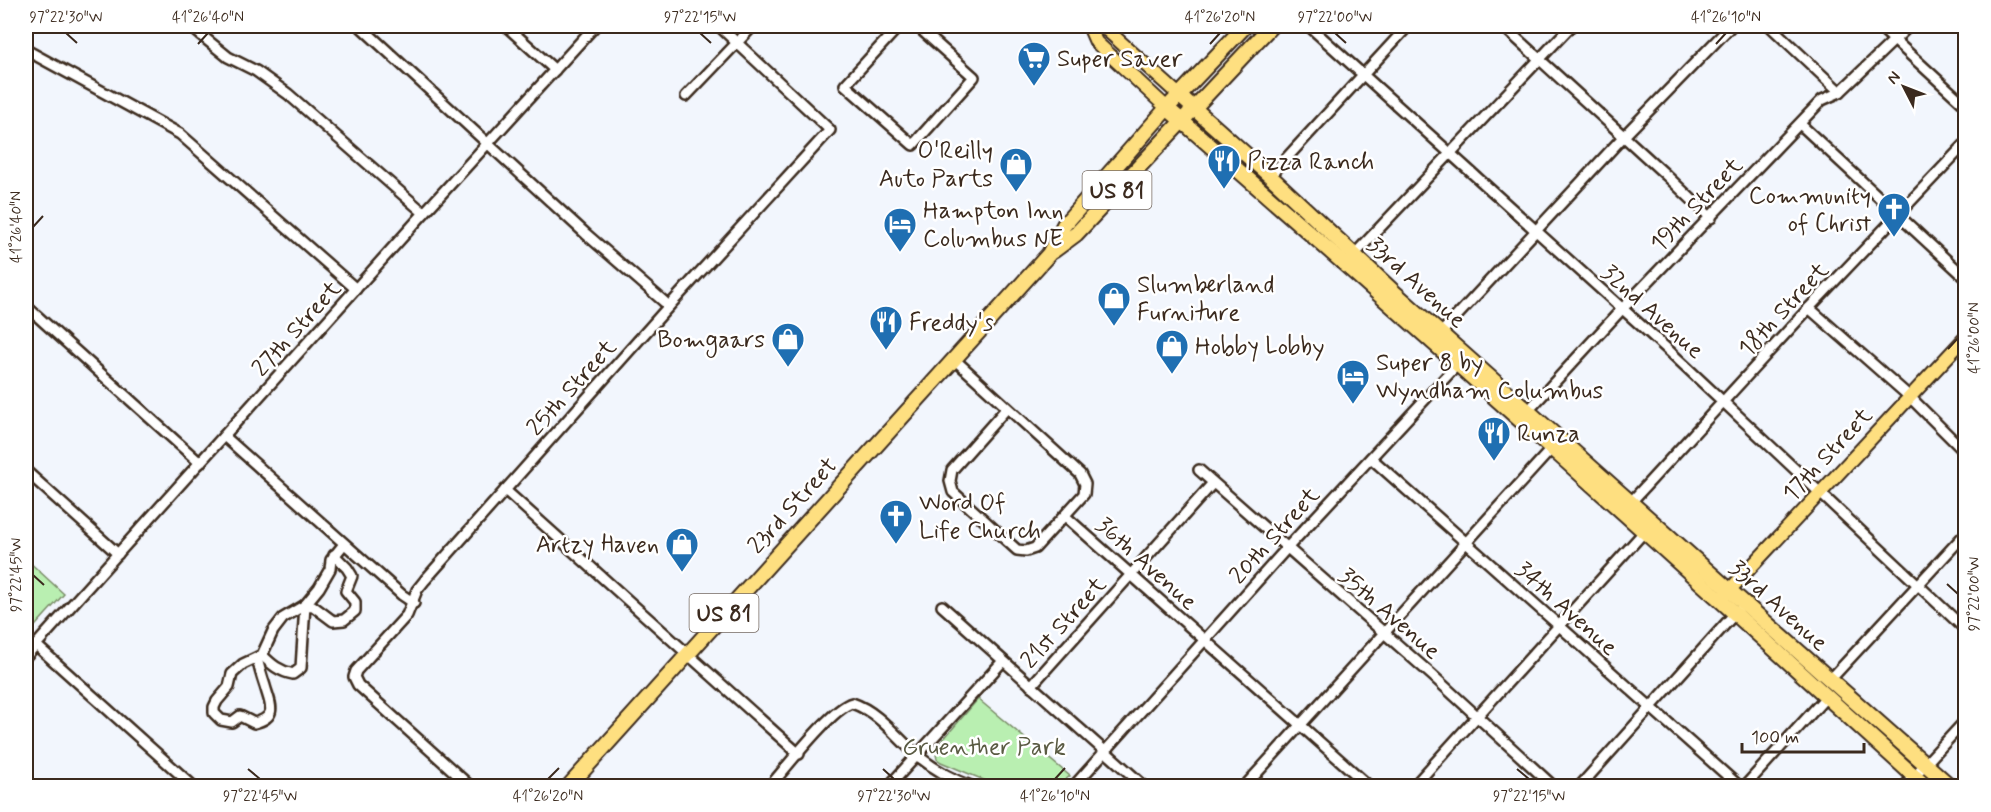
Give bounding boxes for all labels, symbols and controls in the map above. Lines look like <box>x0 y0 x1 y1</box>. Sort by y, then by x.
text: 97°22'30"W <box>30 8 102 28</box>
text: 41°26'40"N <box>172 8 244 28</box>
text: 97°22'15"W <box>664 8 736 28</box>
text: 41°26'20"N <box>1185 8 1255 28</box>
text: 97°22'00"W <box>1298 8 1372 28</box>
text: 41°26'10"N <box>1691 8 1761 28</box>
supermarket icon: Super Saver <box>1016 40 1052 87</box>
place label: Super Saver <box>1057 44 1183 75</box>
north arrow <box>1874 57 1934 117</box>
text: N <box>1883 67 1905 89</box>
place label: O'Reilly Auto Parts <box>879 136 993 195</box>
restaurant icon: Pizza Ranch <box>1206 143 1242 190</box>
shop icon: O'Reilly Auto Parts <box>998 146 1034 193</box>
place label: Pizza Ranch <box>1247 147 1374 178</box>
street label: 19th Street <box>1644 151 1750 259</box>
road number: US 81 <box>1082 171 1152 209</box>
place label: Community of Christ <box>1749 181 1871 240</box>
text: 41°26'40"N <box>7 191 27 263</box>
church icon: Community of Christ <box>1876 191 1912 238</box>
place label: Hampton Inn Columbus NE <box>923 196 1063 255</box>
hotel icon: Hampton Inn Columbus NE <box>882 206 918 253</box>
street label: 33rd Avenue <box>1360 230 1472 336</box>
street label: 18th Street <box>1732 256 1836 364</box>
street label: 32nd Avenue <box>1594 258 1710 367</box>
place label: Slumberland Furniture <box>1137 270 1275 329</box>
street label: 27th Street <box>246 274 349 384</box>
shop icon: Slumberland Furniture <box>1096 280 1132 327</box>
text: 41°26'00"N <box>1965 302 1985 374</box>
restaurant icon: Freddy's <box>868 304 904 351</box>
place label: Freddy's <box>909 308 994 339</box>
shop icon: Bomgaars <box>770 321 806 368</box>
place label: Bomgaars <box>657 325 765 358</box>
shop icon: Hobby Lobby <box>1154 328 1190 375</box>
place label: Hobby Lobby <box>1195 332 1324 363</box>
street label: 25th Street <box>520 333 624 443</box>
place label: Super 8 by Wyndham Columbus <box>1376 348 1603 407</box>
hotel icon: Super 8 by Wyndham Columbus <box>1335 358 1371 405</box>
street label: 17th Street <box>1776 401 1880 509</box>
restaurant icon: Runza <box>1476 415 1512 462</box>
place label: Runza <box>1517 419 1580 450</box>
street label: 23rd Street <box>741 451 845 561</box>
street label: 20th Street <box>1223 481 1327 591</box>
place label: Word Of Life Church <box>919 488 1041 547</box>
church icon: Word Of Life Church <box>878 498 914 545</box>
street label: 36th Avenue <box>1089 510 1203 618</box>
shop icon: Artzy Haven <box>664 526 700 573</box>
place label: Artzy Haven <box>536 530 659 561</box>
text: 97°22'45"W <box>7 538 27 612</box>
street label: 33rd Avenue <box>1722 553 1834 659</box>
street label: 34th Avenue <box>1508 555 1624 663</box>
text: 97°22'00"W <box>1965 557 1985 631</box>
street label: 35th Avenue <box>1331 561 1447 667</box>
street label: 21st Street <box>1015 570 1114 676</box>
road number: US 81 <box>690 594 758 632</box>
scale bar <box>1742 716 1864 754</box>
text: 100 m <box>1751 726 1799 750</box>
park label: Gruenther Park <box>902 732 1066 763</box>
text: 97°22'45"W <box>223 787 297 807</box>
text: 41°26'20"N <box>513 787 583 807</box>
text: 97°22'30"W <box>858 787 930 807</box>
text: 41°26'10"N <box>1020 787 1090 807</box>
text: 97°22'15"W <box>1493 787 1565 807</box>

